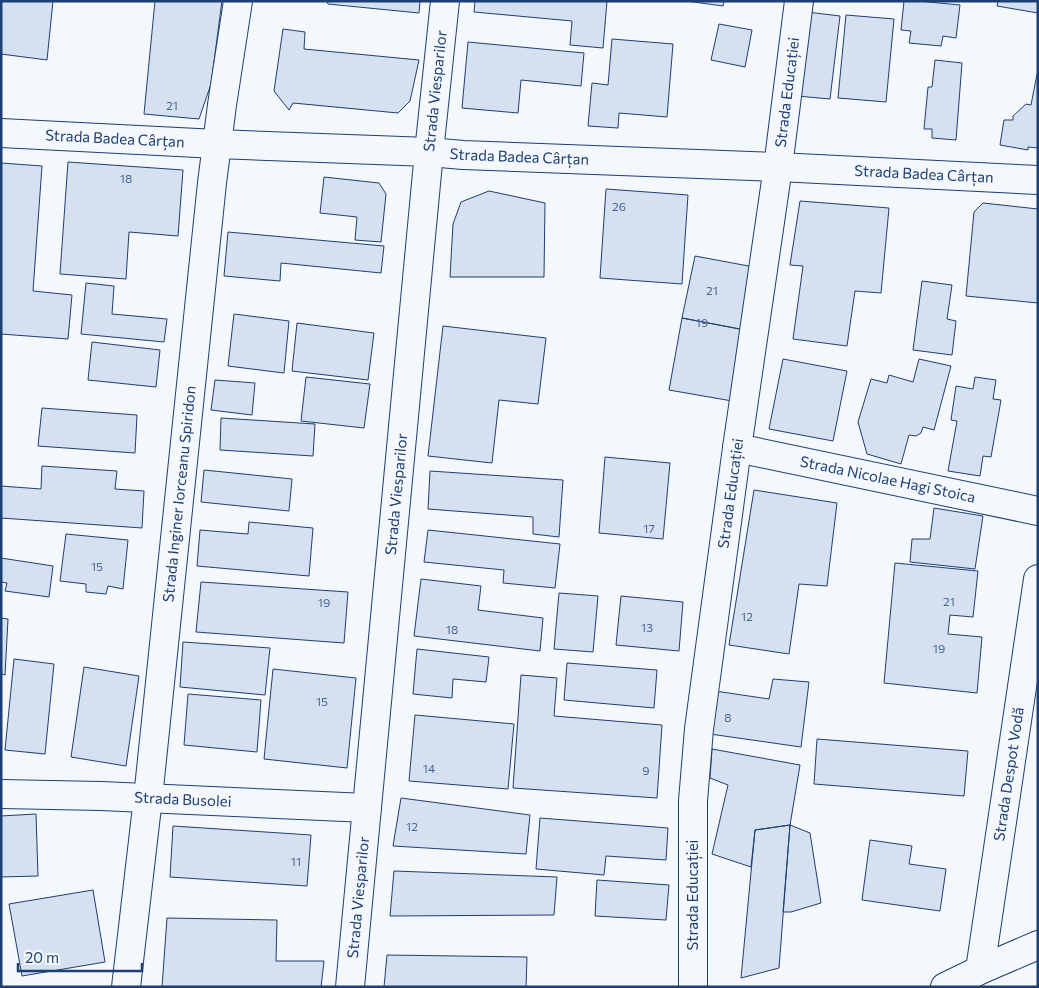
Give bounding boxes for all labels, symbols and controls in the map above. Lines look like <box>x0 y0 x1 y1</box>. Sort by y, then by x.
street label: Strada Viesparilor <box>419 29 450 153</box>
street label: Strada Educației <box>771 36 802 148</box>
house number: 21 <box>166 98 178 112</box>
street label: Strada Badea Cârțan <box>45 125 185 151</box>
street label: Strada Badea Cârțan <box>449 144 589 169</box>
street label: Strada Badea Cârțan <box>854 161 994 187</box>
house number: 18 <box>120 171 132 185</box>
house number: 26 <box>612 199 626 213</box>
house number: 21 <box>706 283 718 297</box>
house number: 19 <box>696 315 708 329</box>
street label: Strada Inginer Iorceanu Spiridon <box>158 385 199 603</box>
street label: Strada Viesparilor <box>381 432 410 556</box>
street label: Strada Educației <box>714 437 746 549</box>
street label: Strada Nicolae Hagi Stoica <box>799 451 977 506</box>
house number: 17 <box>643 521 655 535</box>
house number: 15 <box>91 559 103 573</box>
house number: 21 <box>943 594 955 608</box>
house number: 19 <box>318 595 330 609</box>
house number: 12 <box>741 609 753 623</box>
house number: 13 <box>641 620 653 634</box>
house number: 18 <box>446 622 458 636</box>
house number: 19 <box>933 641 945 655</box>
house number: 15 <box>316 694 328 708</box>
street label: Strada Despot Vodă <box>989 706 1027 842</box>
house number: 8 <box>724 710 732 724</box>
house number: 14 <box>423 761 435 775</box>
house number: 9 <box>642 763 650 777</box>
street label: Strada Busolei <box>134 788 232 810</box>
house number: 12 <box>406 819 418 833</box>
street label: Strada Viesparilor <box>343 836 372 959</box>
street label: Strada Educației <box>683 840 703 950</box>
house number: 11 <box>291 854 301 868</box>
scale bar <box>18 940 141 972</box>
text: 20 m <box>25 948 59 966</box>

